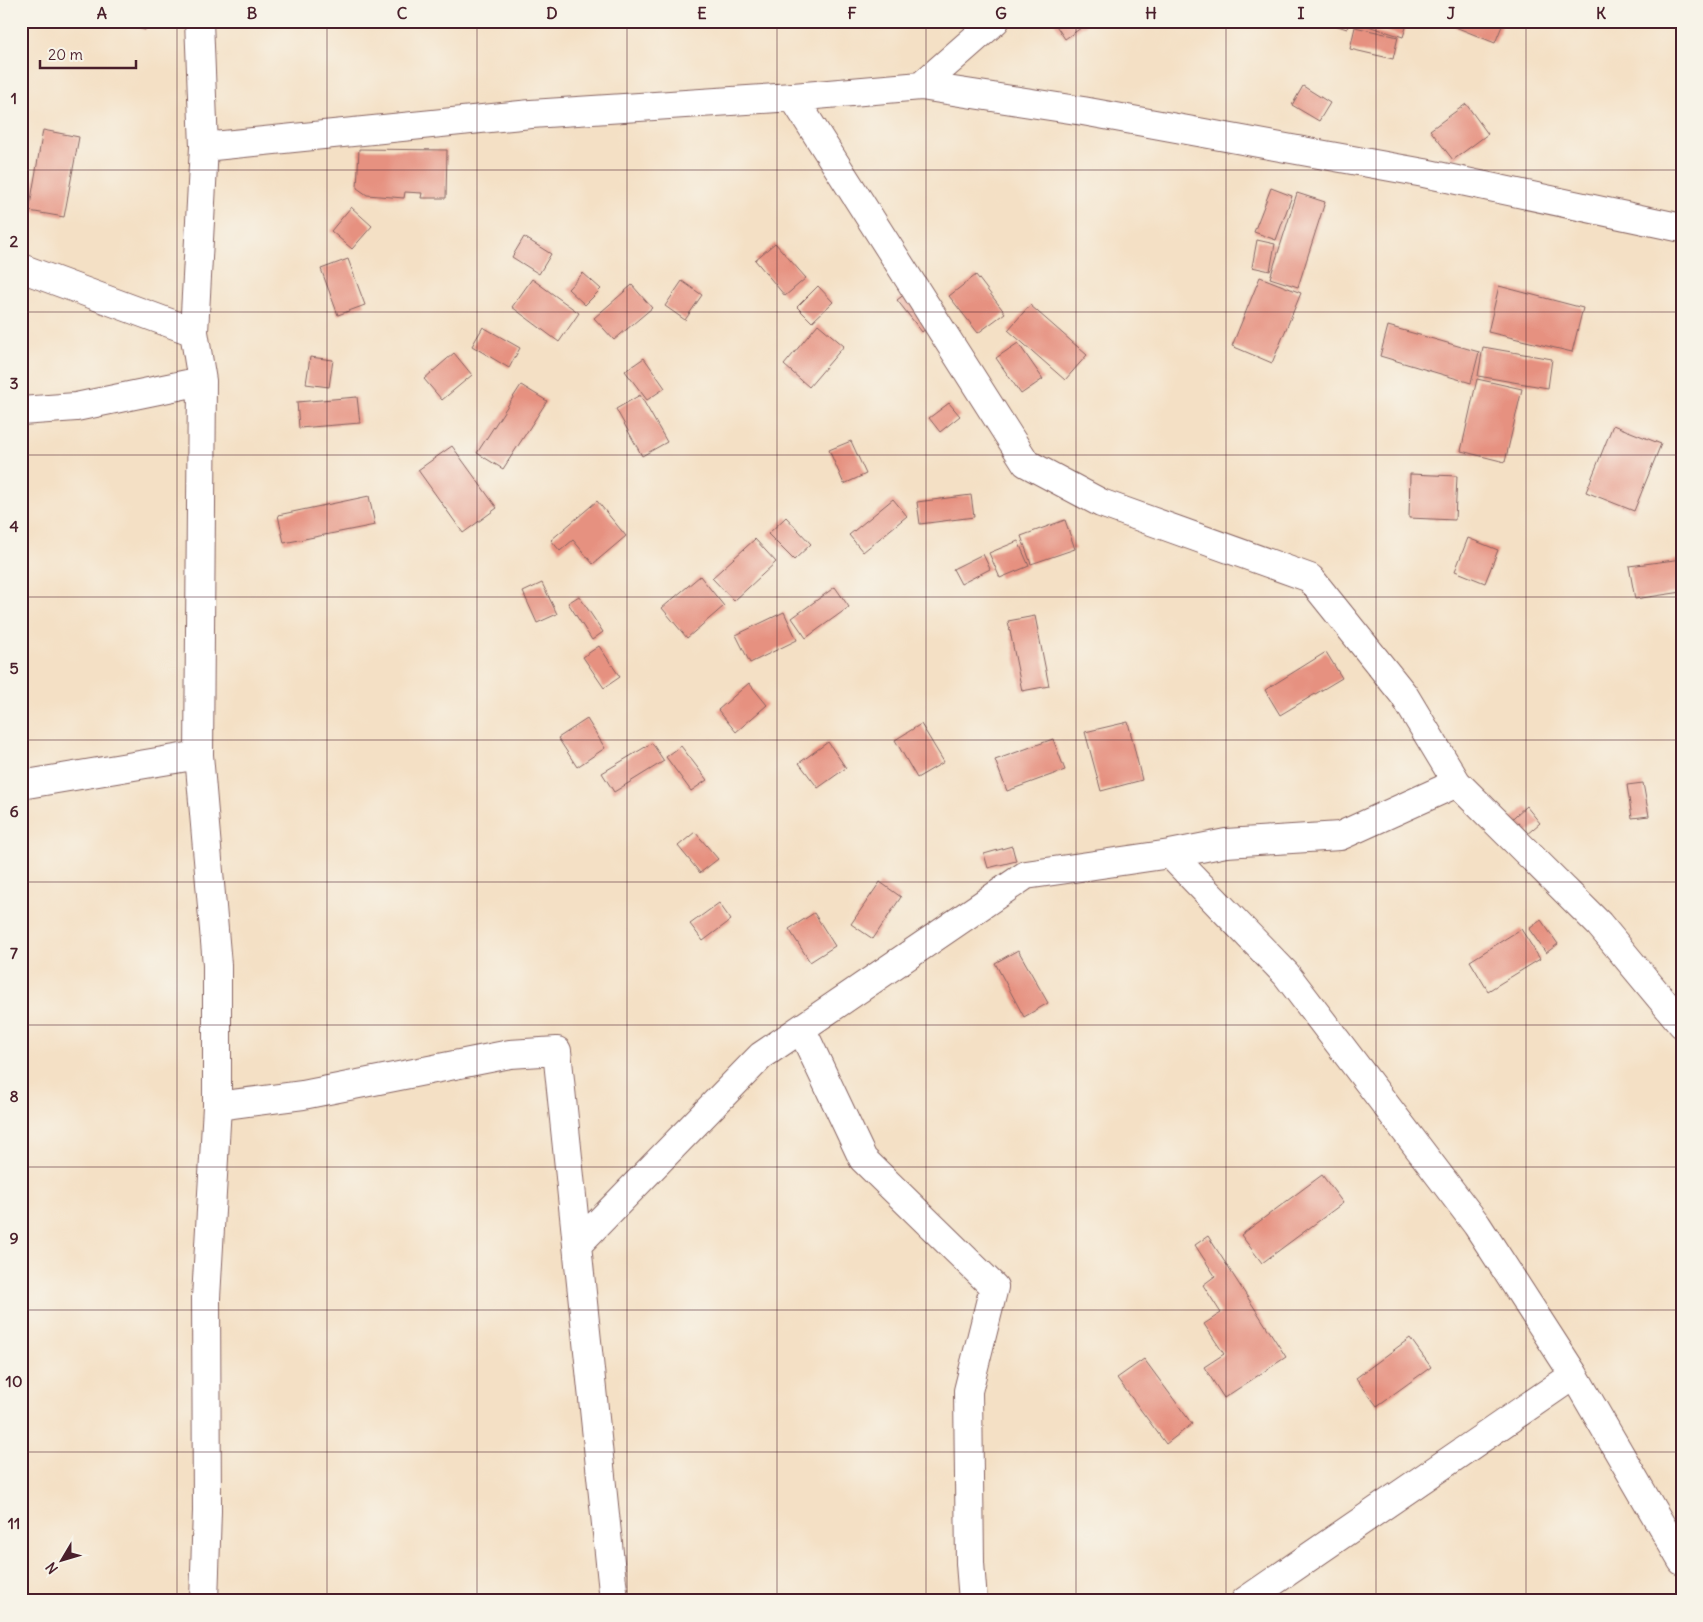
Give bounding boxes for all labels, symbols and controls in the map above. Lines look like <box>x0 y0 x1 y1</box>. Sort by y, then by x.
text: A <box>97 3 107 23</box>
text: B <box>247 3 258 23</box>
text: C <box>397 3 408 23</box>
text: D <box>546 3 558 23</box>
text: E <box>697 3 707 23</box>
text: F <box>847 3 857 23</box>
text: G <box>995 3 1007 23</box>
text: H <box>1145 3 1157 23</box>
text: I <box>1298 3 1305 23</box>
text: J <box>1447 3 1456 23</box>
text: K <box>1596 3 1606 23</box>
scale bar <box>40 38 136 70</box>
text: 20 m <box>48 45 83 64</box>
text: 1 <box>11 88 17 108</box>
text: 2 <box>10 231 19 251</box>
text: 3 <box>9 373 19 393</box>
text: 4 <box>9 516 19 536</box>
text: 5 <box>9 658 19 678</box>
text: 6 <box>9 801 19 821</box>
text: 7 <box>10 943 18 963</box>
text: 8 <box>9 1086 19 1106</box>
text: 9 <box>9 1228 19 1248</box>
text: 10 <box>6 1371 22 1391</box>
text: 11 <box>8 1513 20 1533</box>
north arrow <box>38 1534 88 1584</box>
text: N <box>42 1559 62 1577</box>

